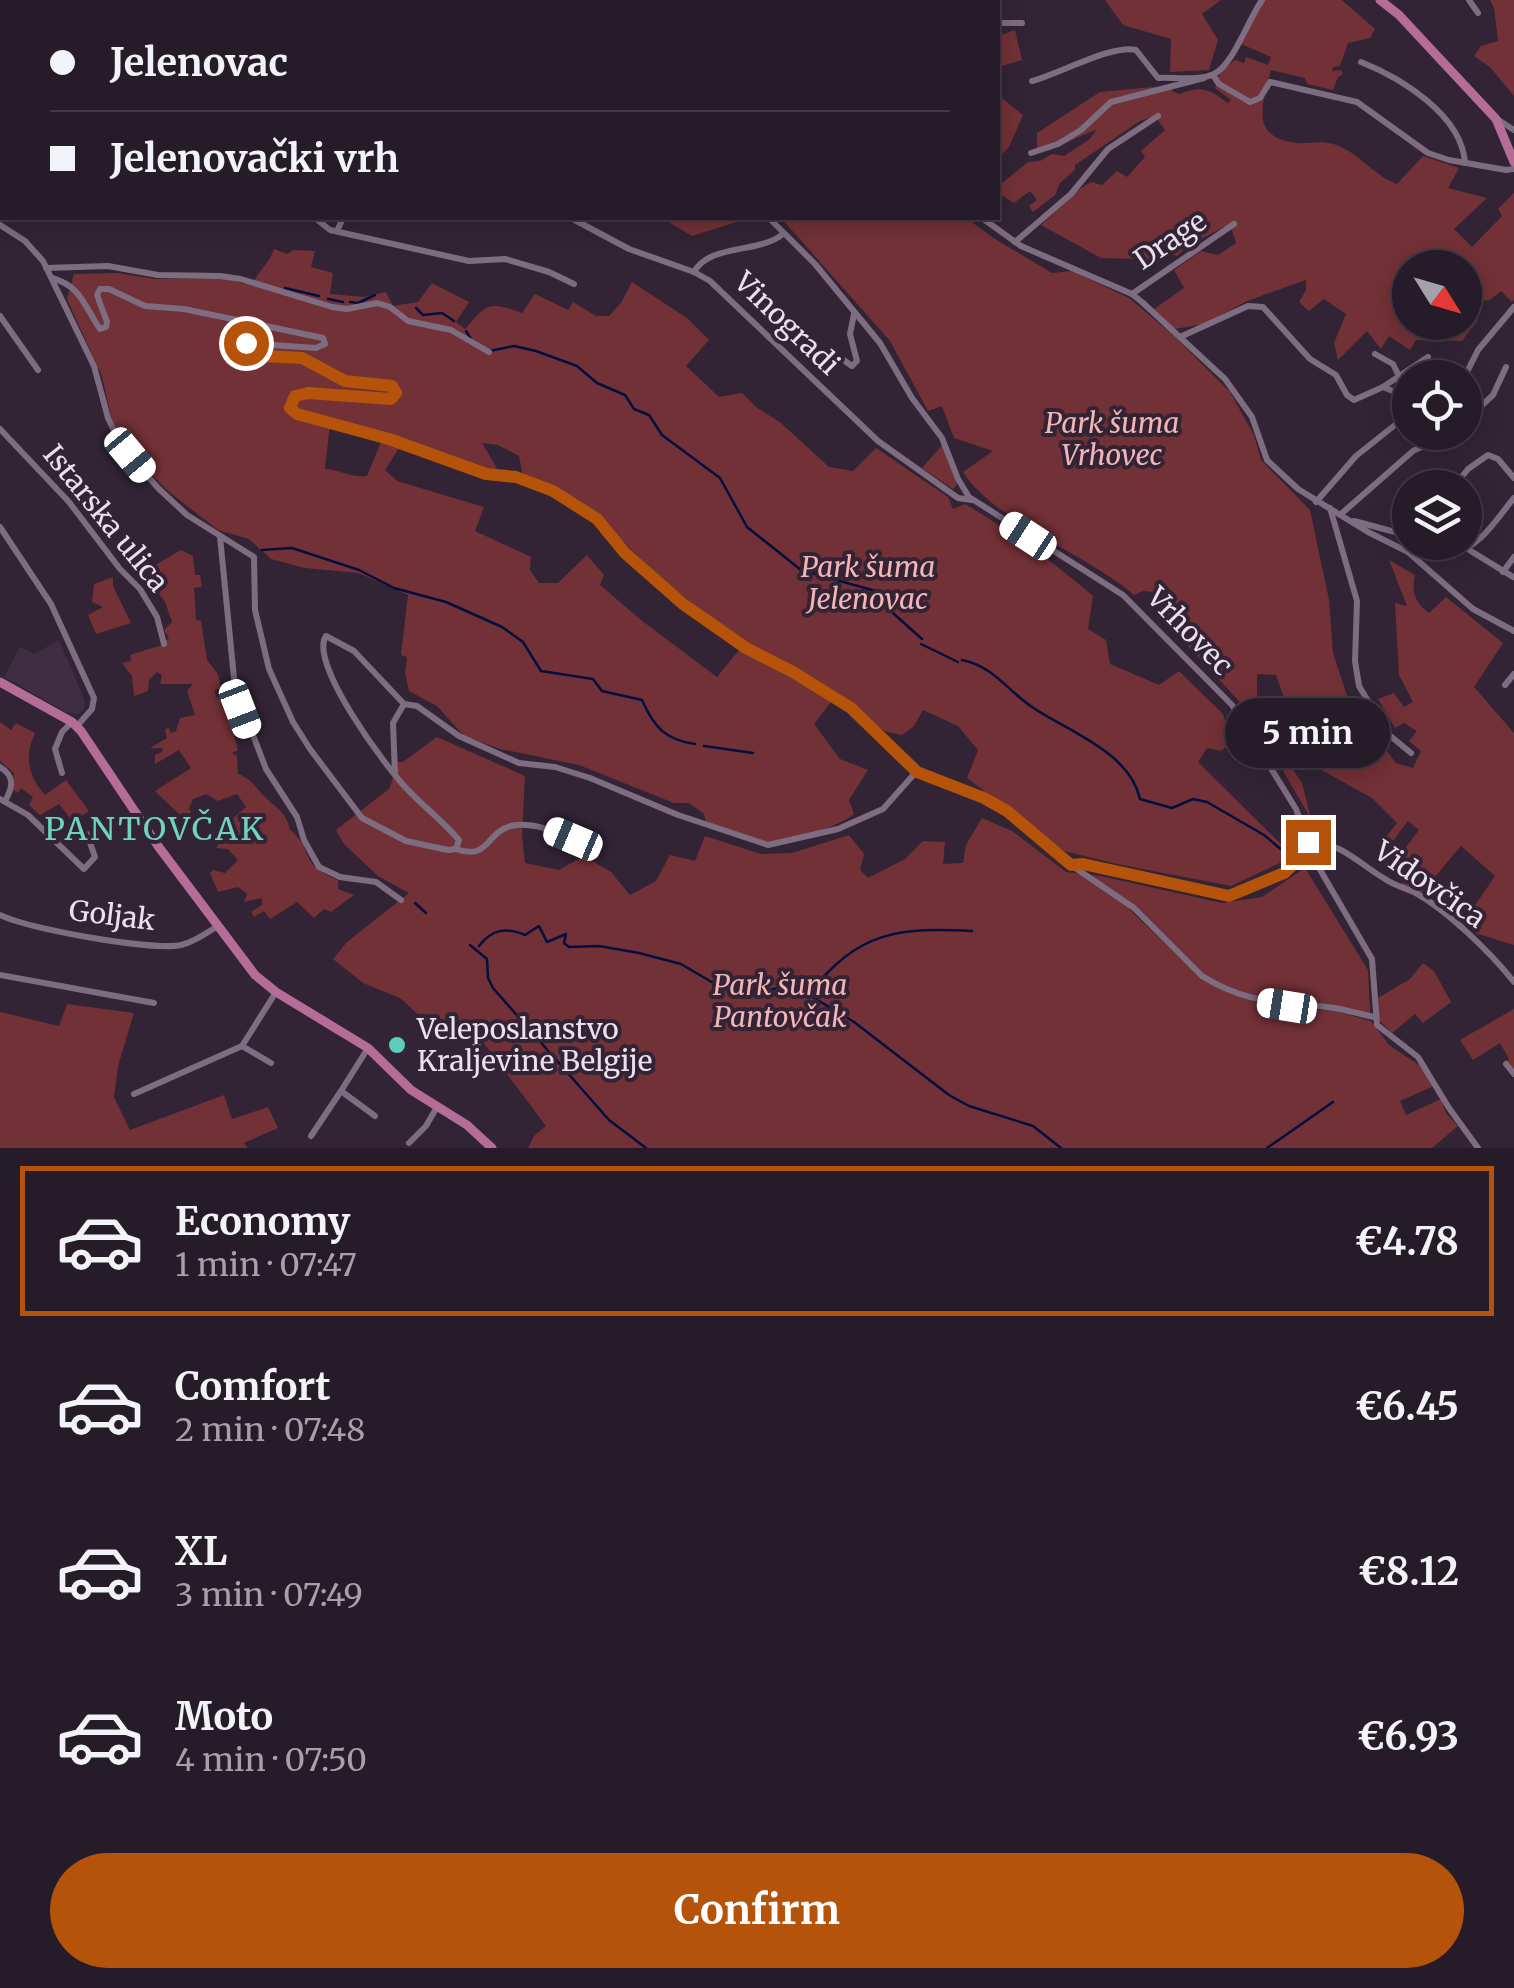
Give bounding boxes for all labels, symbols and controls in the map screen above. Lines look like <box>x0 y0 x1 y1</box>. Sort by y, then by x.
text: Jelenovac <box>110 39 288 86</box>
text: Jelenovački vrh <box>110 135 399 182</box>
street label: Drage <box>1127 203 1213 277</box>
north arrow <box>1392 250 1482 340</box>
map controls <box>1392 250 1482 560</box>
street label: Vinogradi <box>726 263 847 382</box>
route start <box>224 321 269 366</box>
button: locate <box>1392 360 1482 450</box>
park label: Park šuma Vrhovec <box>1045 405 1179 473</box>
car <box>99 422 161 488</box>
street label: Istarska ulica <box>36 437 176 599</box>
button: layers <box>1392 470 1482 560</box>
car <box>995 507 1061 565</box>
park label: Park šuma Jelenovac <box>801 549 935 617</box>
street label: Vrhovec <box>1139 579 1241 683</box>
car <box>215 676 265 742</box>
callout: 5 min <box>1226 697 1390 767</box>
text: 5 min <box>1262 713 1353 753</box>
district label: PANTOVČAK <box>44 808 266 849</box>
car <box>540 813 606 865</box>
route end <box>1286 820 1331 865</box>
street label: Vidovčica <box>1366 832 1493 936</box>
street label: Goljak <box>67 892 157 938</box>
park label: Park šuma Pantovčak <box>713 967 847 1035</box>
car <box>1255 986 1319 1026</box>
place label: Veleposlanstvo Kraljevine Belgije <box>416 1011 652 1079</box>
marker: Veleposlanstvo Kraljevine Belgije <box>386 1034 408 1056</box>
icon: car <box>55 1196 145 1286</box>
text: Economy <box>175 1198 350 1245</box>
text: €4.78 <box>1355 1218 1459 1265</box>
text: 1 min · 07:47 <box>175 1245 357 1285</box>
icon: car <box>55 1361 145 1451</box>
text: Comfort <box>175 1363 331 1410</box>
text: €6.45 <box>1355 1383 1459 1430</box>
text: 2 min · 07:48 <box>175 1410 365 1450</box>
icon: car <box>55 1526 145 1616</box>
text: XL <box>175 1528 227 1575</box>
text: €8.12 <box>1358 1548 1459 1595</box>
text: 3 min · 07:49 <box>175 1575 363 1615</box>
icon: car <box>55 1691 145 1781</box>
text: Moto <box>175 1693 273 1740</box>
text: €6.93 <box>1357 1713 1459 1760</box>
text: 4 min · 07:50 <box>175 1740 367 1780</box>
button: Confirm <box>50 1853 1464 1968</box>

